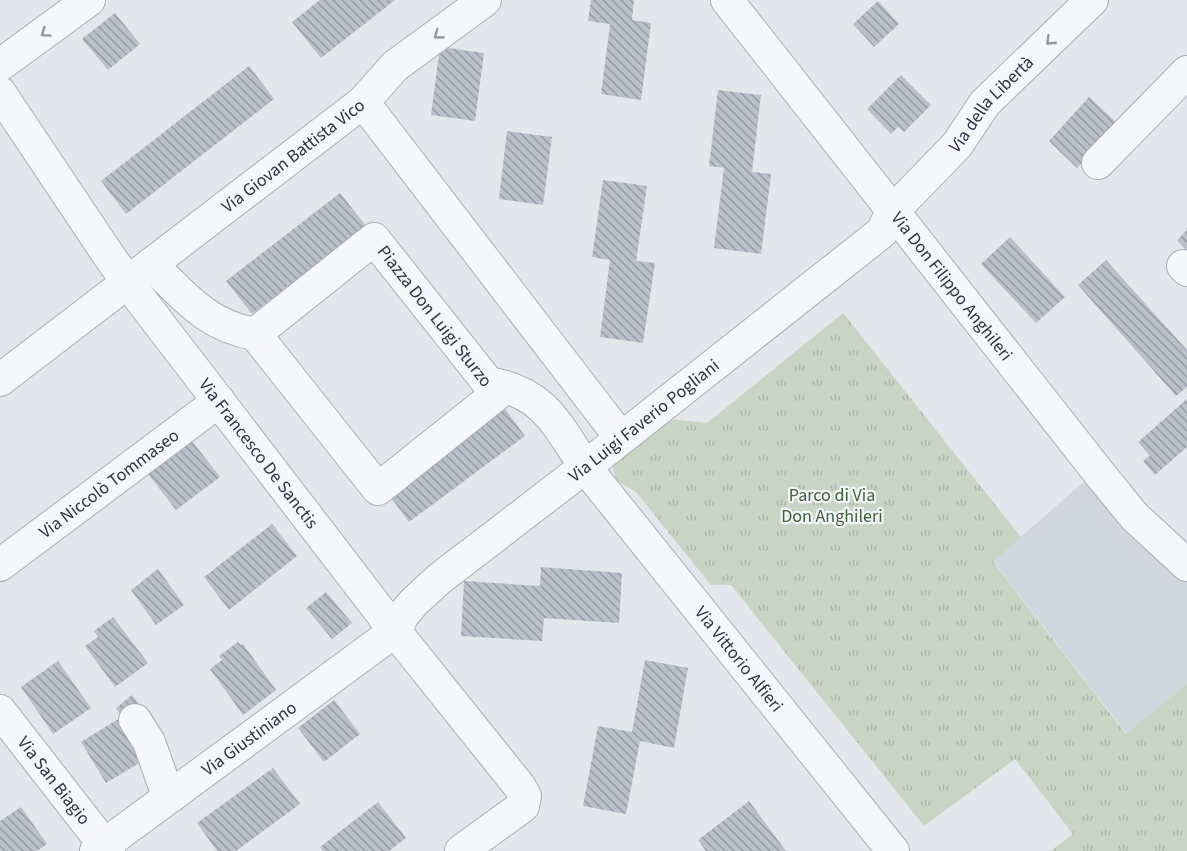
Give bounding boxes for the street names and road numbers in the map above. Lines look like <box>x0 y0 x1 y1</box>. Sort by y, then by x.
street label: Via della Libertà <box>944 51 1040 159</box>
street label: Via Giovan Battista Vico <box>216 93 370 219</box>
street label: Via Don Filippo Anghileri <box>885 207 1018 366</box>
street label: Piazza Don Luigi Sturzo <box>371 240 498 393</box>
street label: Via Luigi Faverio Pogliani <box>563 353 725 488</box>
street label: Via Francesco De Sanctis <box>193 373 324 534</box>
street label: Via Niccolò Tommaseo <box>34 423 184 545</box>
street label: Via Vittorio Alfieri <box>688 601 789 718</box>
street label: Via Giustiniano <box>197 695 302 782</box>
street label: Via San Biagio <box>11 731 96 830</box>

